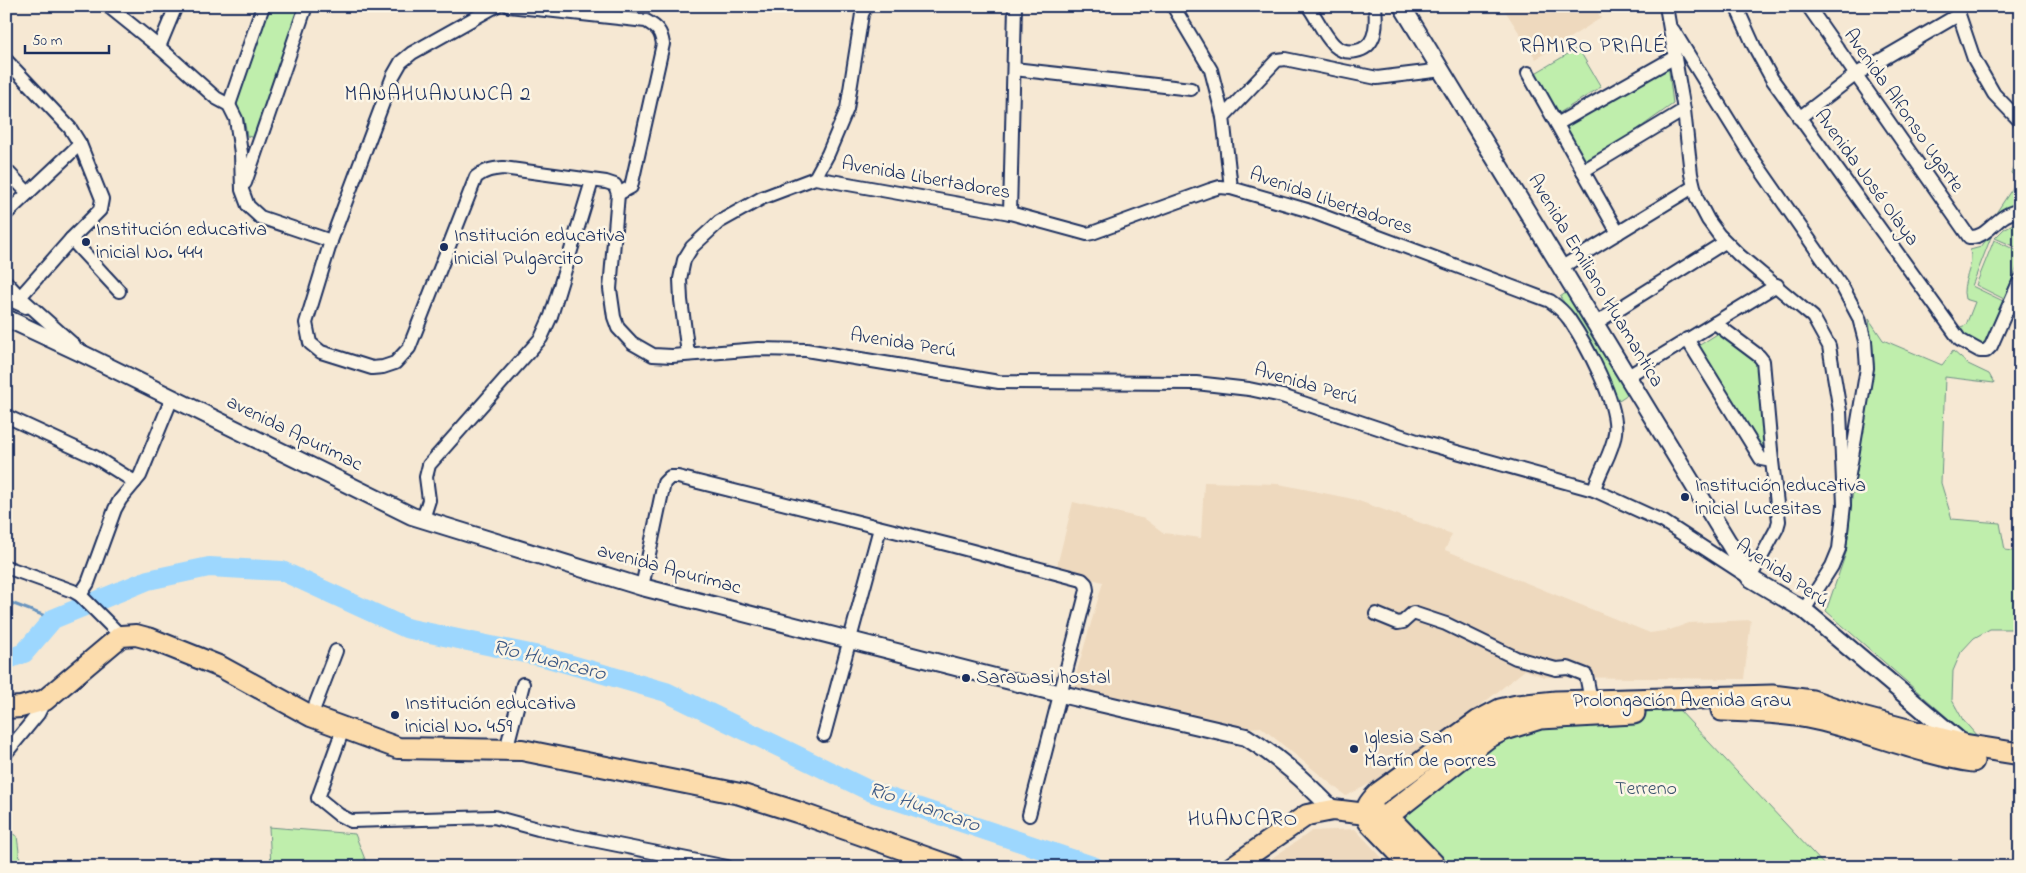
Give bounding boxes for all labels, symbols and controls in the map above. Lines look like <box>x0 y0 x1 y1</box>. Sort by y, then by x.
scale bar <box>25 22 109 54</box>
street label: Avenida Alfonso Ugarte <box>1835 23 1971 199</box>
text: 50 m <box>32 30 63 52</box>
district label: RAMIRO PRIALÉ <box>1520 32 1666 62</box>
district label: MANAHUANUNCA 2 <box>345 80 531 110</box>
street label: Avenida José Olaya <box>1806 103 1926 253</box>
street label: Avenida Libertadores <box>839 150 1013 208</box>
street label: Avenida Libertadores <box>1245 160 1417 244</box>
street label: Avenida Emiliano Huamantica <box>1520 169 1670 393</box>
place label: Institución educativa inicial No. 444 <box>96 216 267 268</box>
place label: Institución educativa inicial Pulgarcito <box>454 222 625 275</box>
marker: Institución educativa inicial No. 444 <box>80 236 92 248</box>
marker: Institución educativa inicial Pulgarcito <box>438 241 450 253</box>
street label: Avenida Perú <box>848 321 958 367</box>
street label: Avenida Perú <box>1251 356 1361 414</box>
street label: avenida Apurimac <box>221 388 367 480</box>
place label: Institución educativa inicial Lucesitas <box>1695 472 1866 524</box>
marker: Institución educativa inicial Lucesitas <box>1679 491 1691 503</box>
street label: Avenida Perú <box>1730 532 1834 616</box>
street label: avenida Apurimac <box>594 537 744 603</box>
water label: Río Huancaro <box>489 632 610 690</box>
place label: Sarawasi hostal <box>976 664 1110 693</box>
marker: Sarawasi hostal <box>960 672 972 684</box>
street label: Prolongación Avenida Grau <box>1573 687 1791 717</box>
place label: Institución educativa inicial No. 459 <box>405 690 576 742</box>
marker: Institución educativa inicial No. 459 <box>389 709 401 721</box>
place label: Iglesia San Martín de porres <box>1364 724 1496 776</box>
marker: Iglesia San Martín de porres <box>1348 743 1360 755</box>
water label: Río Huancaro <box>865 775 985 841</box>
park label: Terreno <box>1615 775 1677 804</box>
district label: HUANCARO <box>1188 805 1298 835</box>

